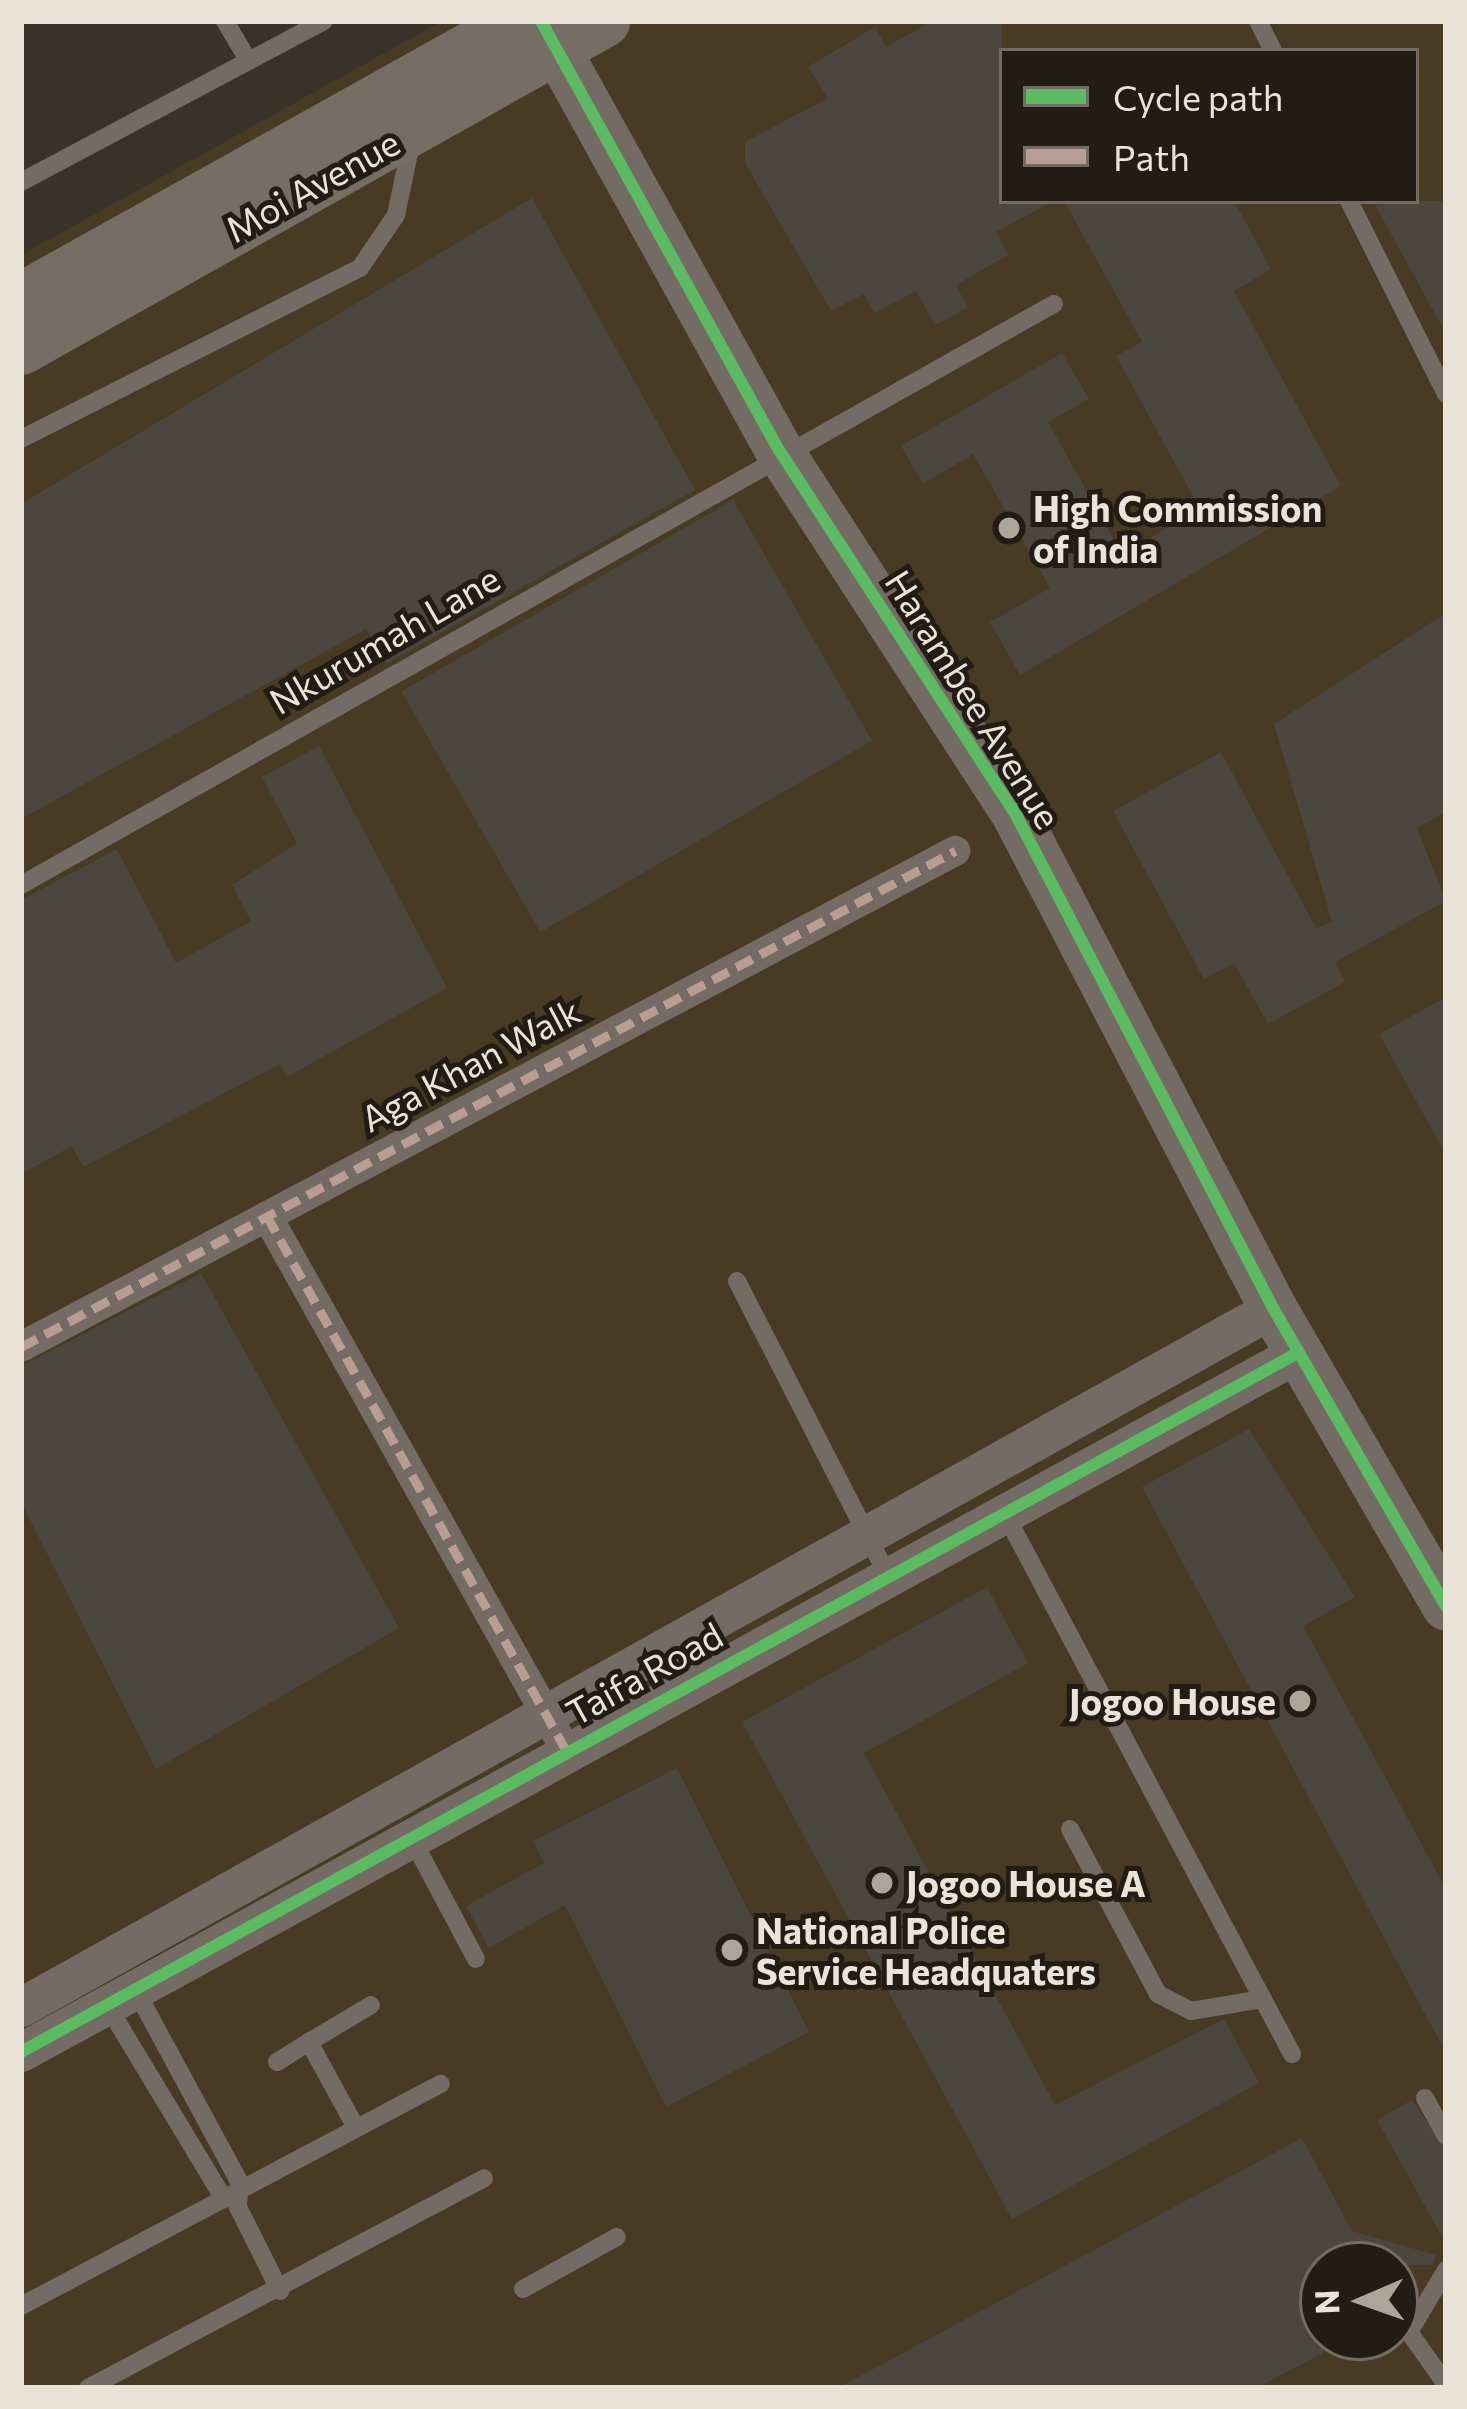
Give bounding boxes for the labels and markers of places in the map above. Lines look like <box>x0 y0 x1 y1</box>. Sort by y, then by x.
place label: High Commission of India <box>1033 485 1322 570</box>
marker: High Commission of India <box>996 515 1022 541</box>
place label: Jogoo House <box>1069 1679 1276 1723</box>
marker: Jogoo House <box>1287 1688 1313 1714</box>
place label: Jogoo House A <box>906 1861 1146 1905</box>
marker: Jogoo House A <box>869 1870 895 1896</box>
place label: National Police Service Headquaters <box>756 1907 1096 1992</box>
marker: National Police Service Headquaters <box>719 1937 745 1963</box>

